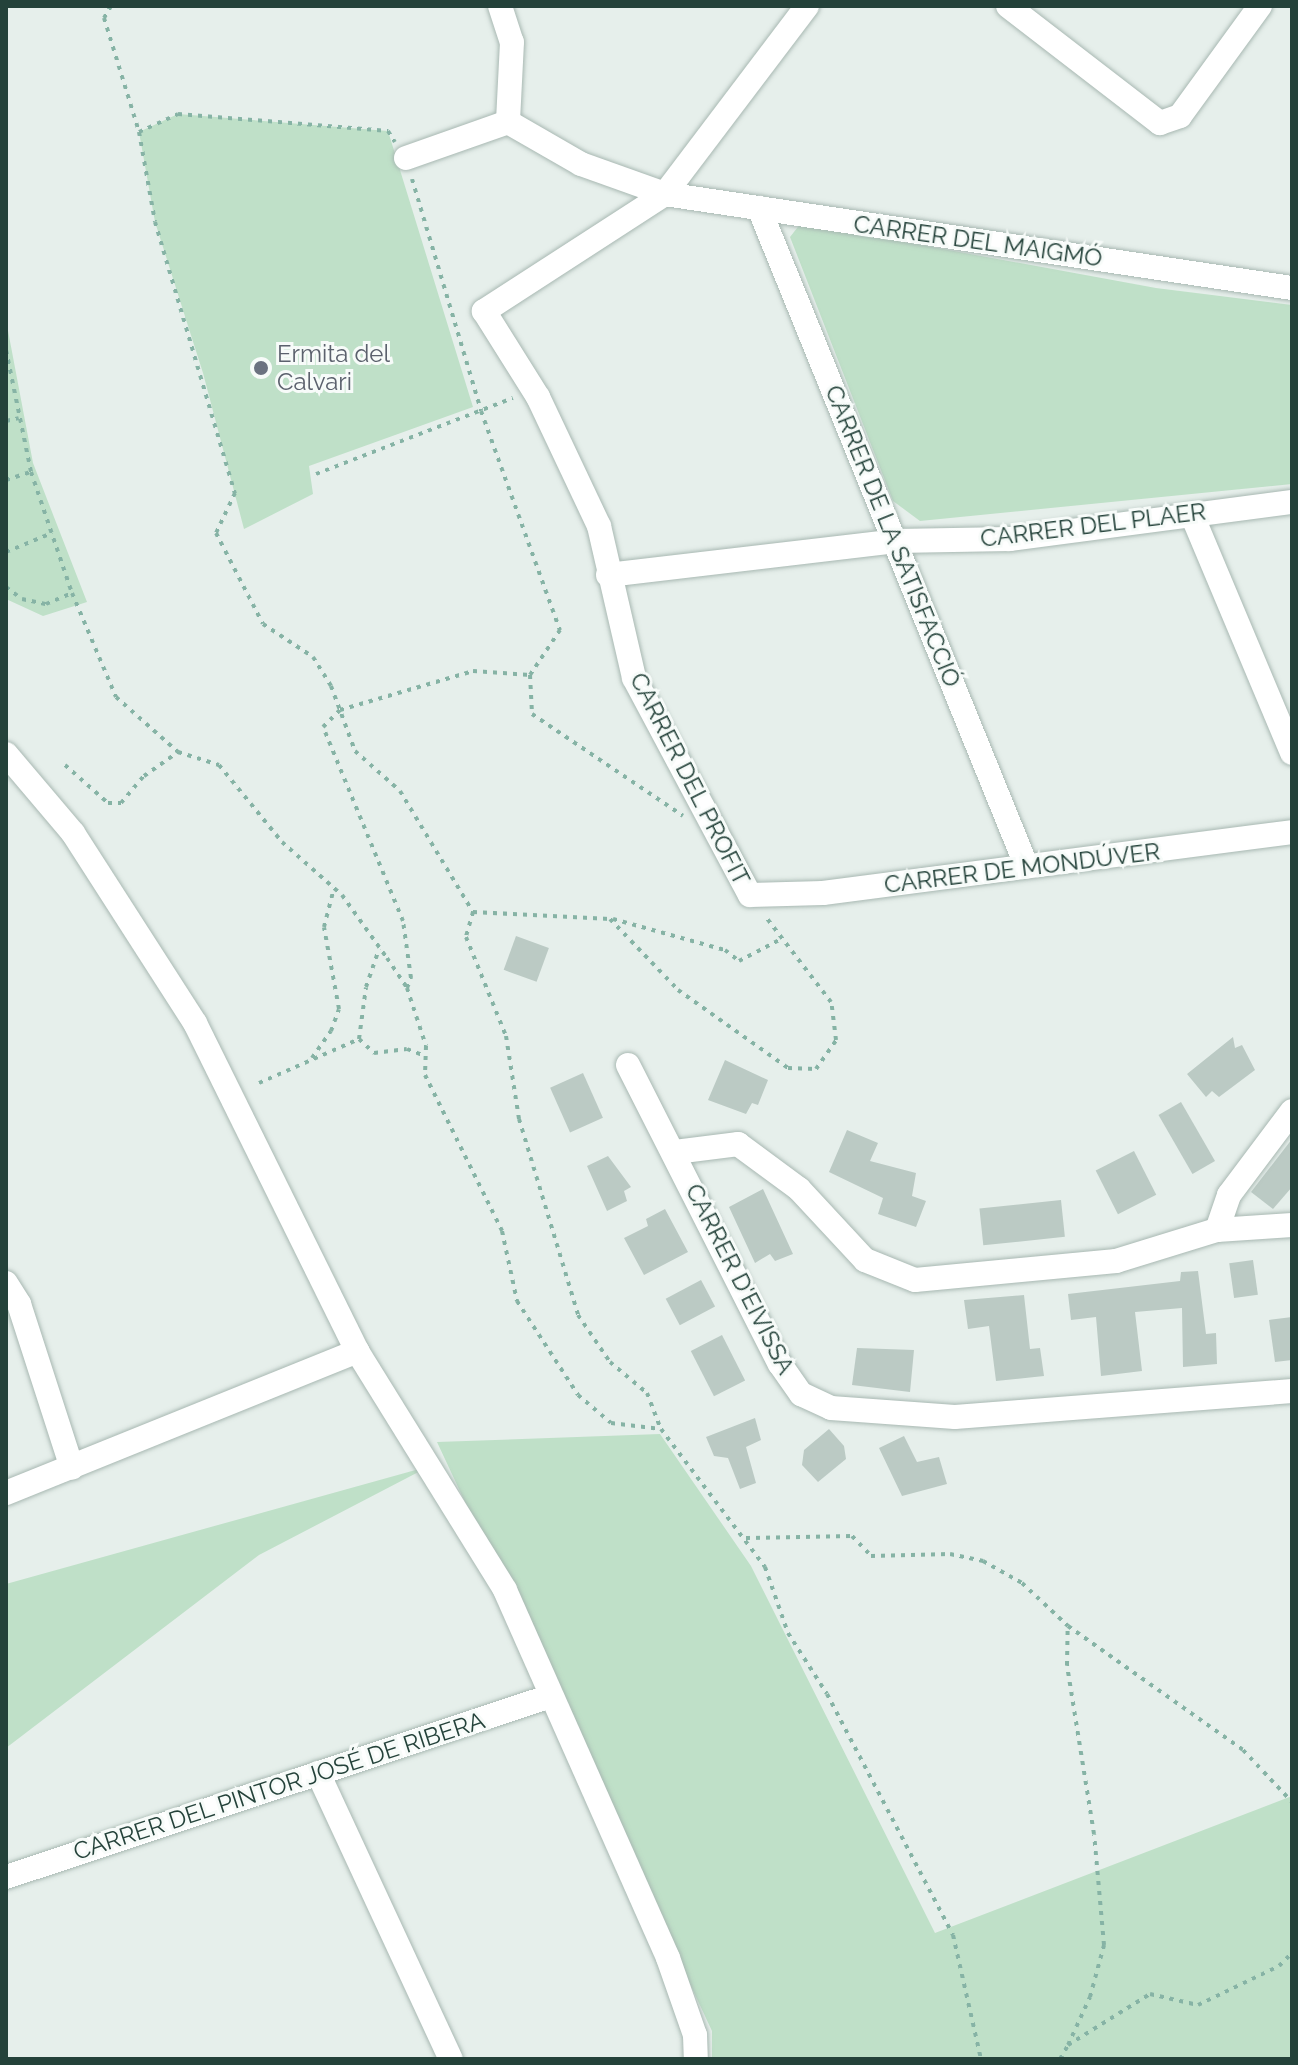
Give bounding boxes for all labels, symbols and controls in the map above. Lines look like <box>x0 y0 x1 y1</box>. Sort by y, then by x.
street label: CARRER DEL MAIGMÓ <box>851 209 1105 273</box>
place label: Ermita del Calvari <box>277 340 390 396</box>
marker: Ermita del Calvari <box>252 359 270 377</box>
street label: CARRER DE LA SATISFACCIÓ <box>819 381 967 691</box>
street label: CARRER DEL PLAER <box>978 497 1208 553</box>
street label: CARRER DEL PROFIT <box>624 668 756 890</box>
street label: CARRER DE MONDÚVER <box>882 837 1162 899</box>
street label: CARRER D'EIVISSA <box>680 1179 800 1379</box>
street label: CARRER DEL PINTOR JOSÉ DE RIBERA <box>69 1706 489 1866</box>

